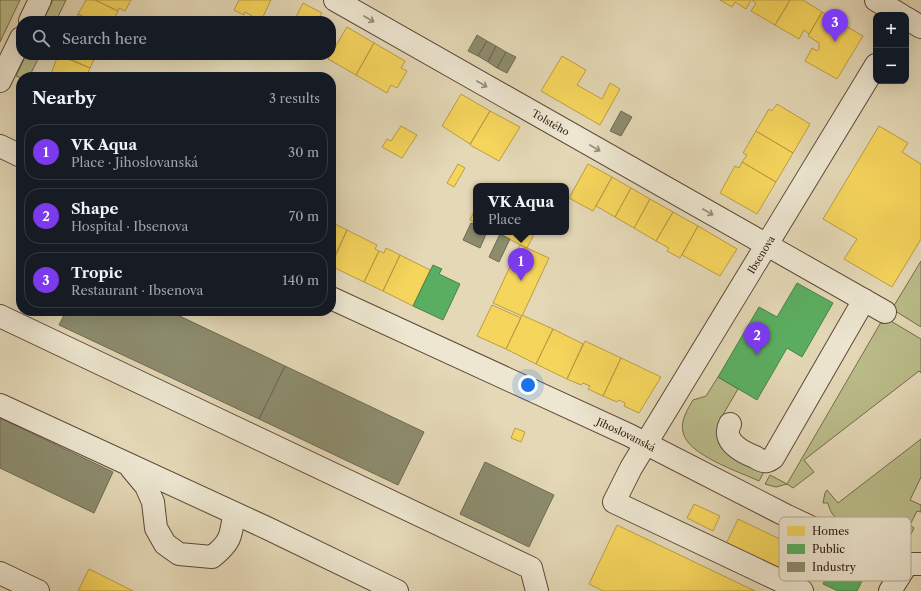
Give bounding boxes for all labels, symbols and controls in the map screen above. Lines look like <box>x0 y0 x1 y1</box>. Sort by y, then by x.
pin: 3 <box>822 9 848 42</box>
map controls <box>873 12 909 84</box>
button: + <box>873 12 909 48</box>
search box <box>16 16 336 60</box>
one-way arrow <box>363 16 375 24</box>
icon: search <box>30 27 52 49</box>
text: Search here <box>62 29 147 48</box>
button: − <box>873 48 909 84</box>
one-way arrow <box>476 80 488 88</box>
text: Nearby <box>32 88 96 108</box>
text: 3 results <box>269 90 320 106</box>
street label: Tolstého <box>529 106 572 138</box>
text: VK Aqua <box>71 135 137 154</box>
text: 1 <box>43 144 49 160</box>
text: 30 m <box>288 144 319 160</box>
one-way arrow <box>589 144 601 152</box>
text: Place · Jihoslovanská <box>71 154 198 170</box>
popup <box>473 183 569 235</box>
text: VK Aqua <box>488 192 554 211</box>
text: Shape <box>71 199 119 218</box>
text: 2 <box>42 208 50 224</box>
text: 70 m <box>289 208 319 224</box>
one-way arrow <box>702 209 714 217</box>
text: Place <box>488 211 521 227</box>
text: Hospital · Ibsenova <box>71 218 188 234</box>
street label: Ibsenova <box>744 232 778 276</box>
pin: 1 <box>508 248 534 281</box>
text: Tropic <box>71 263 122 282</box>
text: 3 <box>42 272 50 288</box>
text: 140 m <box>282 272 319 288</box>
text: Restaurant · Ibsenova <box>71 282 203 298</box>
pin: 2 <box>744 322 770 355</box>
your location <box>518 375 538 395</box>
street label: Jihoslovanská <box>593 414 658 454</box>
legend <box>779 517 911 581</box>
text: Homes <box>812 524 849 538</box>
text: Public <box>812 542 845 556</box>
text: Industry <box>812 560 857 574</box>

